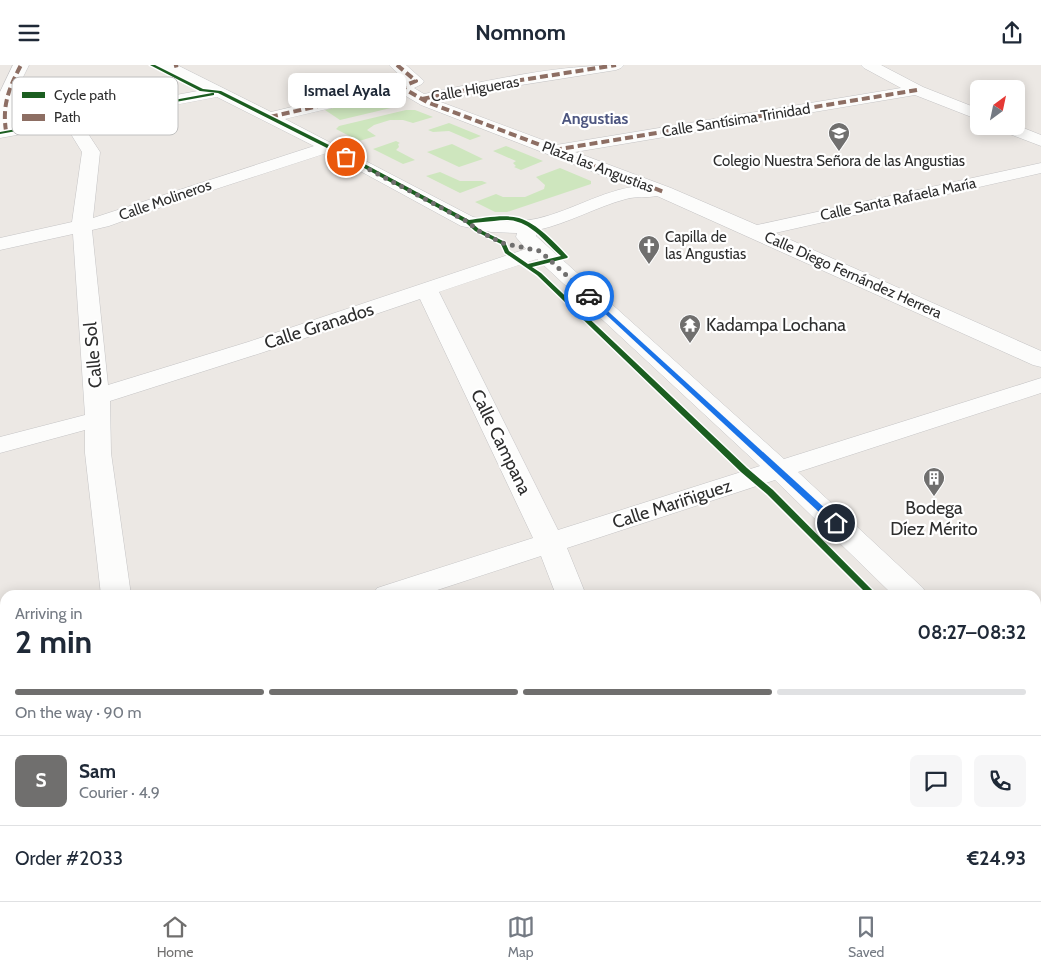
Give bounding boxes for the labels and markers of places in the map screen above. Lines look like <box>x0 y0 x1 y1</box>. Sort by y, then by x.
callout: Ismael Ayala <box>287 72 405 107</box>
school or university icon: Colegio Nuestra Señora de las Angustias <box>827 121 851 152</box>
pin <box>325 136 367 178</box>
place label: Colegio Nuestra Señora de las Angustias <box>713 152 965 170</box>
place label: Capilla de las Angustias <box>665 228 746 263</box>
church icon: Capilla de las Angustias <box>637 234 661 265</box>
temple icon: Kadampa Lochana <box>678 313 702 344</box>
place label: Kadampa Lochana <box>706 314 846 336</box>
building icon: Bodega Díez Mérito <box>922 466 946 497</box>
place label: Bodega Díez Mérito <box>890 497 978 540</box>
pin <box>815 502 857 544</box>

